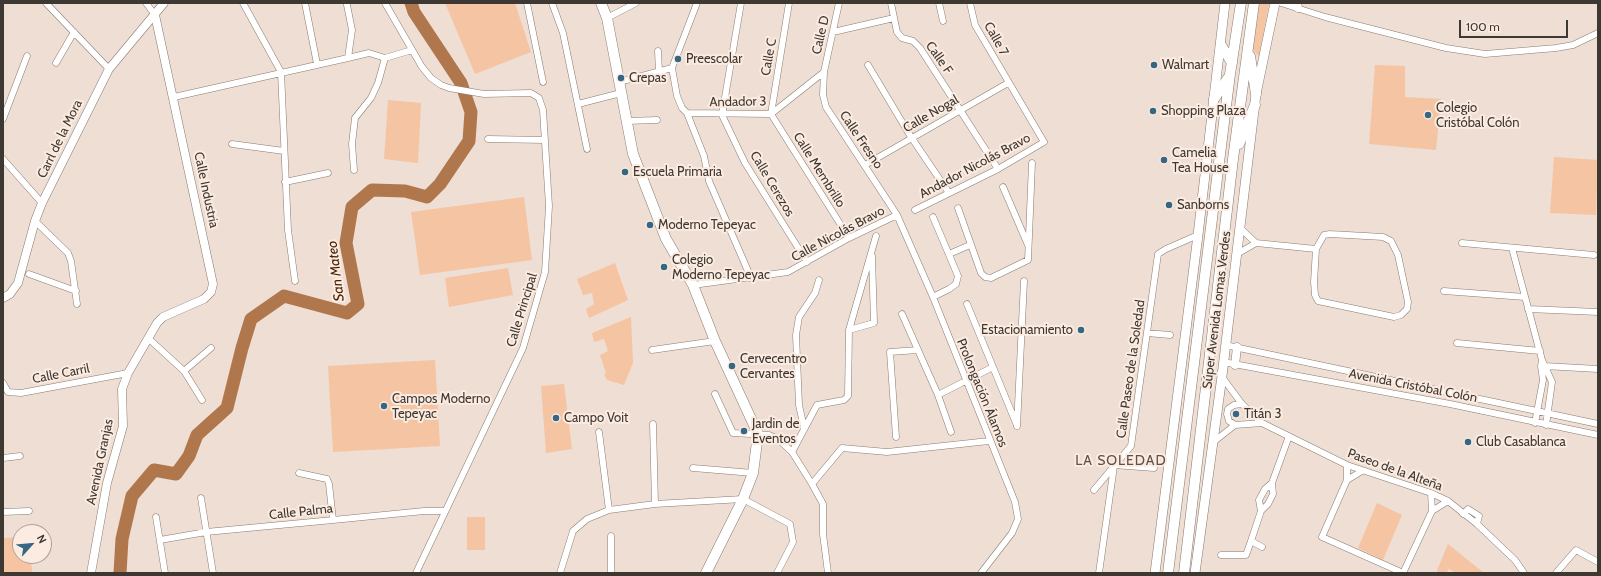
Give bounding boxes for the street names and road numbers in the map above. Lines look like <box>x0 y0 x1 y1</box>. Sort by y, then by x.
street label: Calle D <box>809 14 833 56</box>
street label: Calle 7 <box>980 19 1012 59</box>
street label: Calle C <box>758 37 780 77</box>
street label: Calle F <box>922 38 956 78</box>
street label: Calle Nogal <box>900 92 962 136</box>
street label: Andador 3 <box>709 94 767 110</box>
street label: Carrl de la Mora <box>34 97 86 181</box>
street label: Calle Fresno <box>836 108 886 172</box>
street label: Calle Membrillo <box>790 130 848 210</box>
street label: Andador Nicolás Bravo <box>917 130 1033 202</box>
street label: Calle Cerezos <box>746 148 798 220</box>
street label: Calle Industria <box>190 151 222 229</box>
street label: Calle Nicolás Bravo <box>789 203 887 265</box>
street label: Súper Avenida Lomas Verdes <box>1200 230 1234 390</box>
street label: Calle Principal <box>503 271 541 349</box>
street label: Calle Paseo de la Soledad <box>1114 299 1148 439</box>
street label: Prolongación Álamos <box>953 336 1011 450</box>
street label: Calle Carril <box>31 361 91 387</box>
street label: Avenida Cristóbal Colón <box>1348 366 1478 406</box>
street label: Avenida Granjas <box>83 418 117 506</box>
street label: Paseo de la Alteña <box>1345 446 1445 494</box>
street label: Calle Palma <box>268 501 334 523</box>

